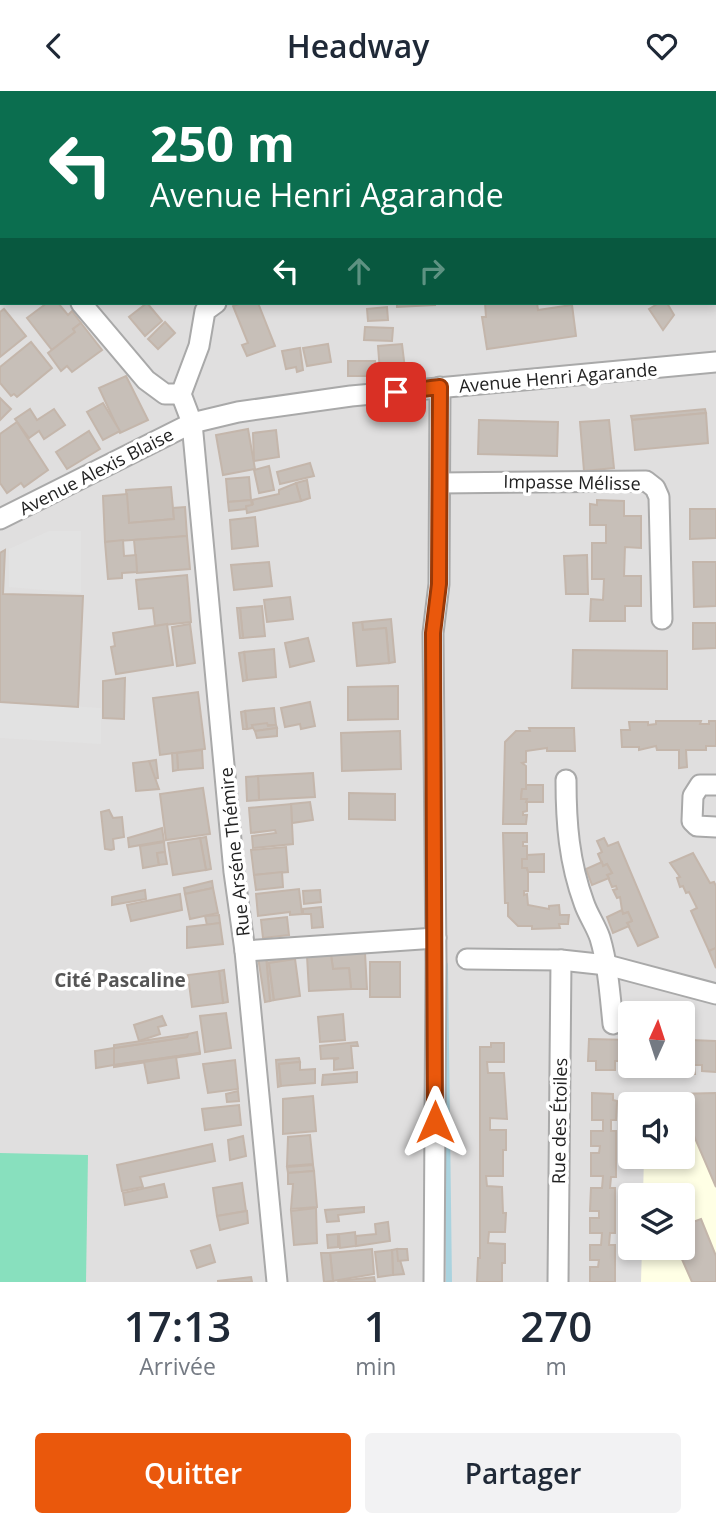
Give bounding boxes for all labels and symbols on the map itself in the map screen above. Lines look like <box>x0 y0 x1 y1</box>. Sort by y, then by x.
street label: Avenue Henri Agarande <box>458 356 658 398</box>
pin <box>366 362 426 422</box>
street label: Avenue Alexis Blaise <box>15 422 177 520</box>
street label: Impasse Mélisse <box>503 469 641 495</box>
street label: Rue Arséne Thémire <box>213 766 255 938</box>
district label: Cité Pascaline <box>54 967 186 993</box>
north arrow <box>618 1001 695 1078</box>
street label: Rue des Étoiles <box>546 1058 572 1184</box>
position arrow <box>398 1085 472 1159</box>

